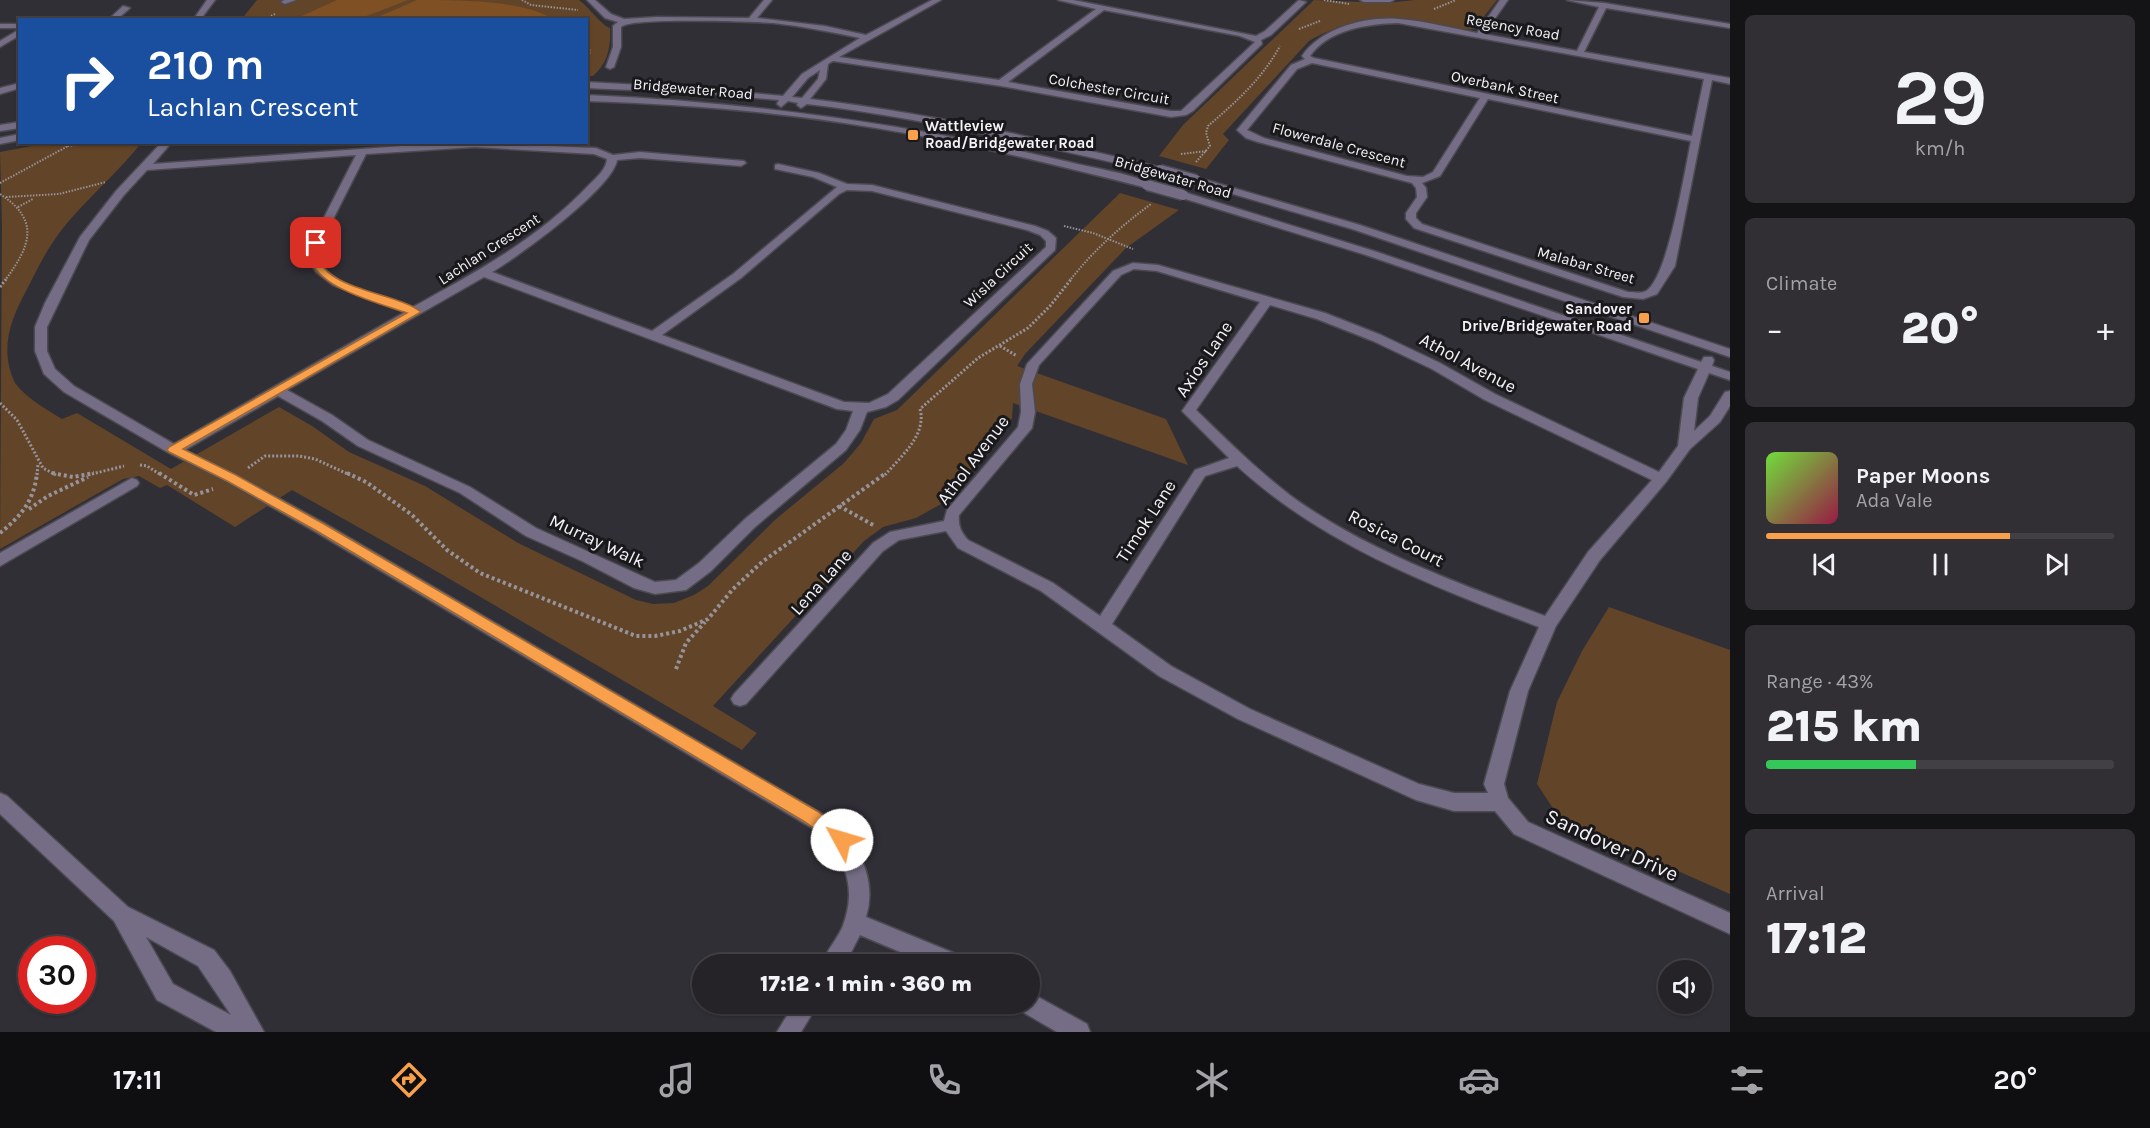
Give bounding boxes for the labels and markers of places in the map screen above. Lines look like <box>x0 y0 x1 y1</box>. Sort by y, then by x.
place label: Wattleview Road/Bridgewater Road <box>925 117 1094 152</box>
marker: Wattleview Road/Bridgewater Road <box>906 128 920 142</box>
pin <box>290 217 341 268</box>
place label: Sandover Drive/Bridgewater Road <box>1462 300 1632 335</box>
marker: Sandover Drive/Bridgewater Road <box>1637 311 1651 325</box>

